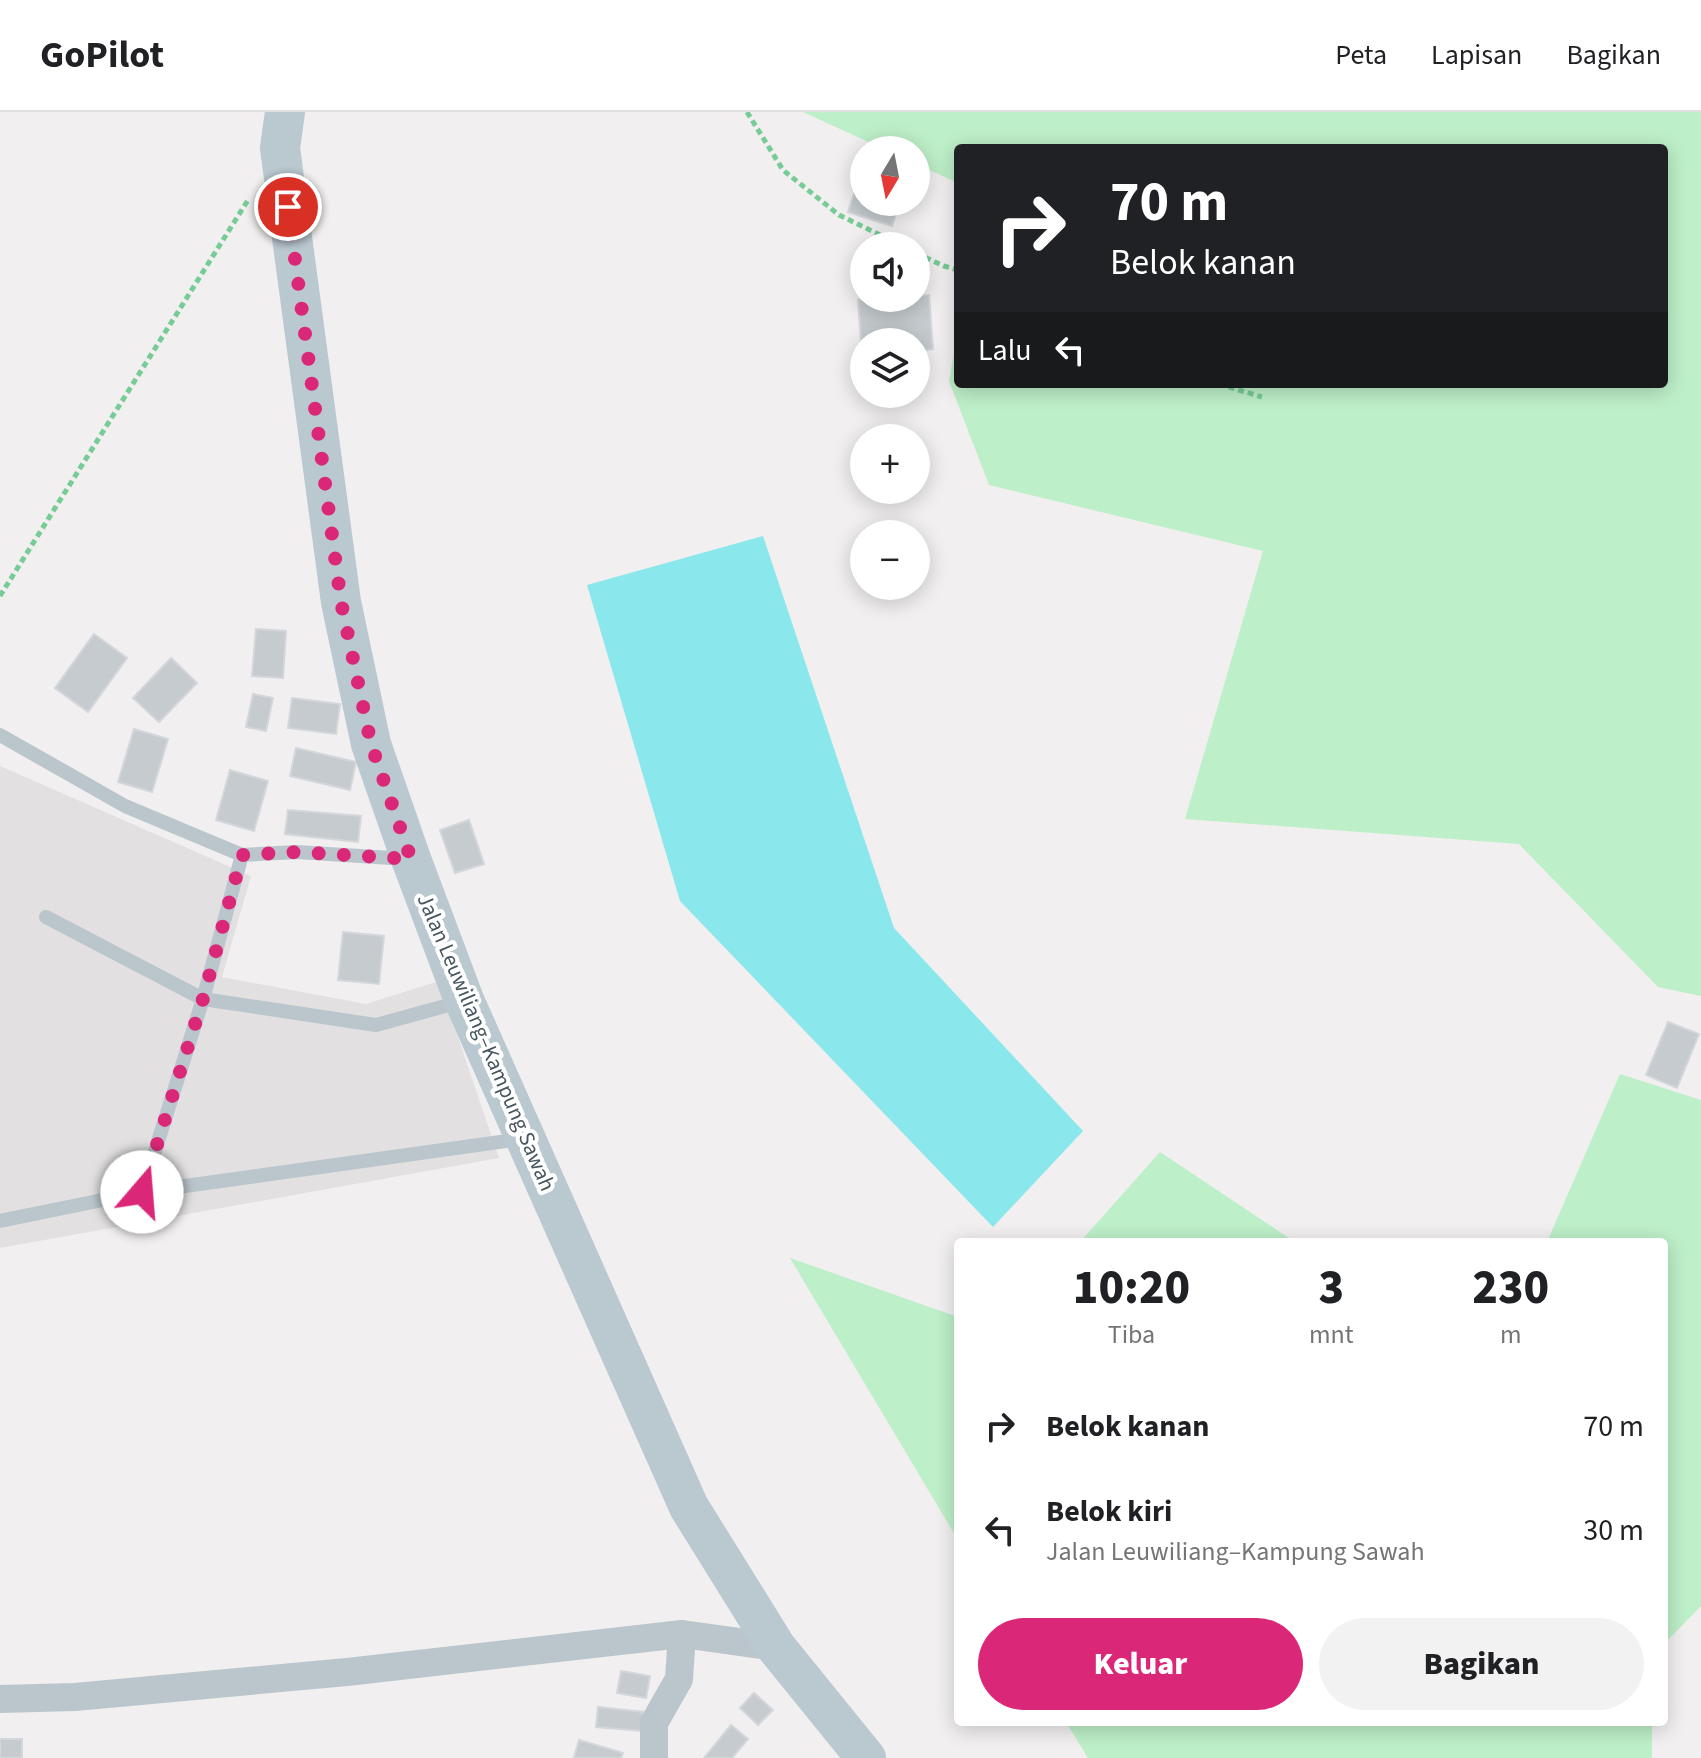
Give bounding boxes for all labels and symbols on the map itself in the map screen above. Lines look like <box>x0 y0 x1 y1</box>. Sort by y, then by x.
north arrow <box>850 136 930 216</box>
pin <box>254 173 322 241</box>
street label: Jalan Leuwiliang–Kampung Sawah <box>409 889 563 1196</box>
position arrow <box>100 1150 184 1234</box>

